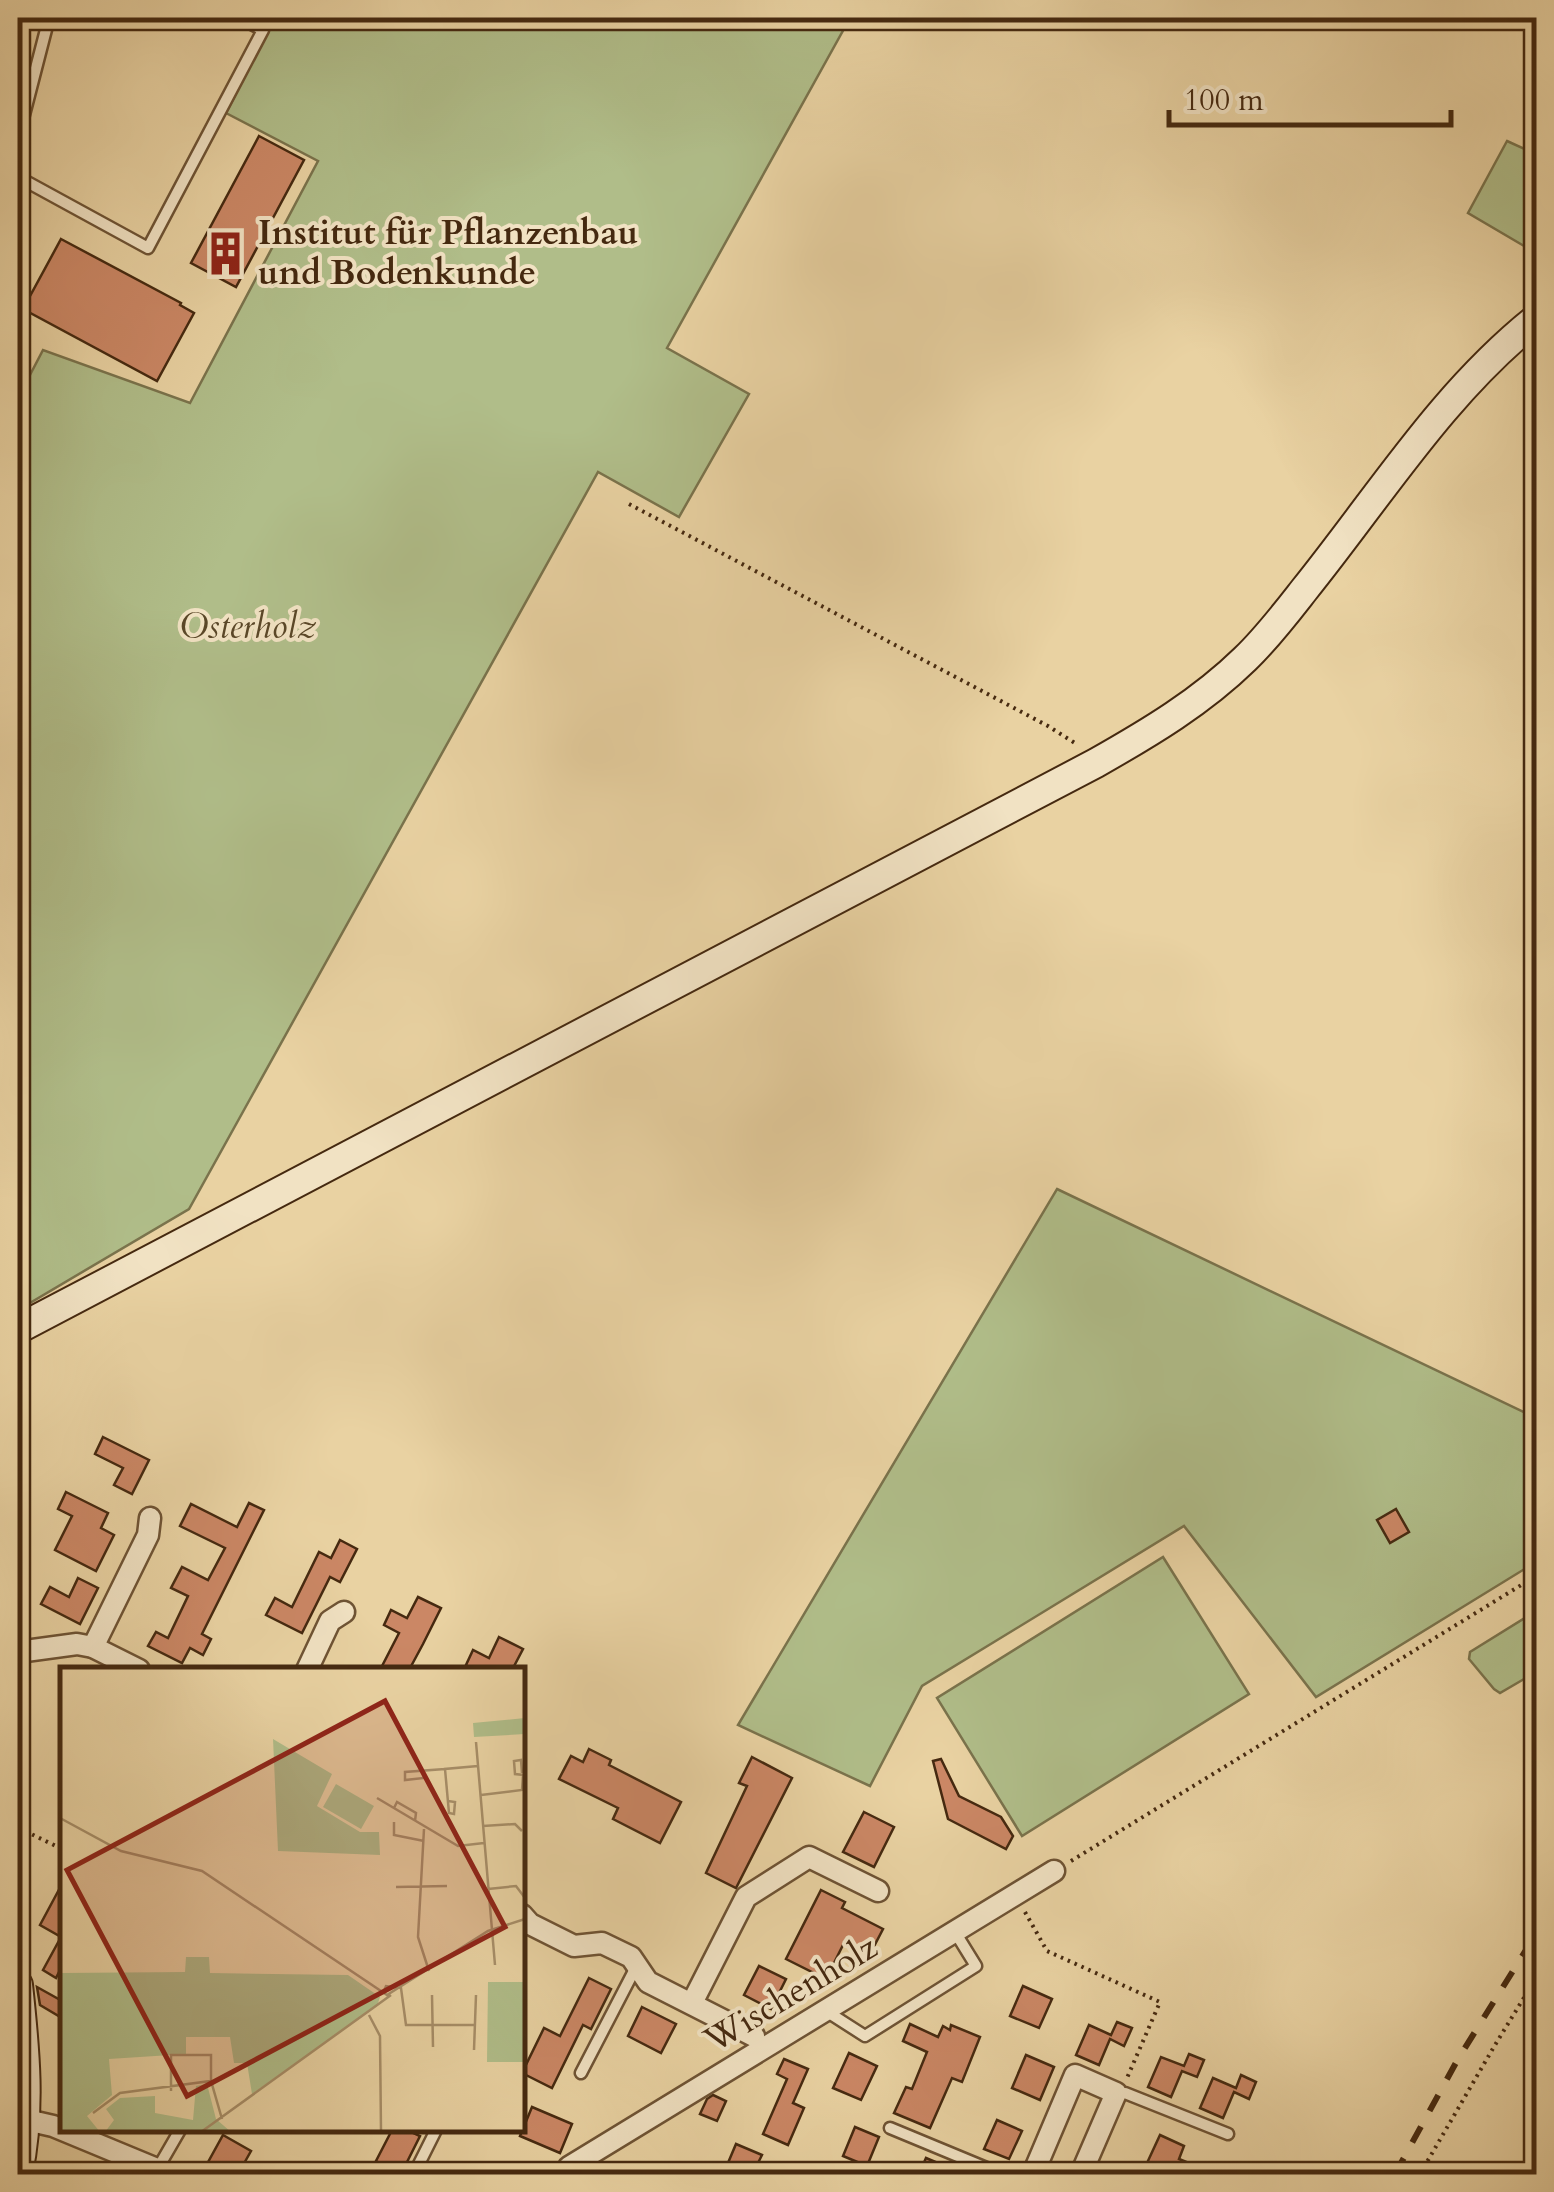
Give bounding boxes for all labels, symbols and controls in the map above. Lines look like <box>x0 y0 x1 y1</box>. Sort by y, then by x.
scale bar <box>1169 65 1452 127</box>
text: 100 m <box>1184 80 1264 121</box>
place label: Institut für Pflanzenbau und Bodenkunde <box>258 209 638 297</box>
building icon: Institut für Pflanzenbau und Bodenkunde <box>201 229 249 277</box>
park label: Osterholz <box>180 603 317 651</box>
inset map <box>60 1667 525 2132</box>
street label: Wischenholz <box>695 1923 887 2065</box>

